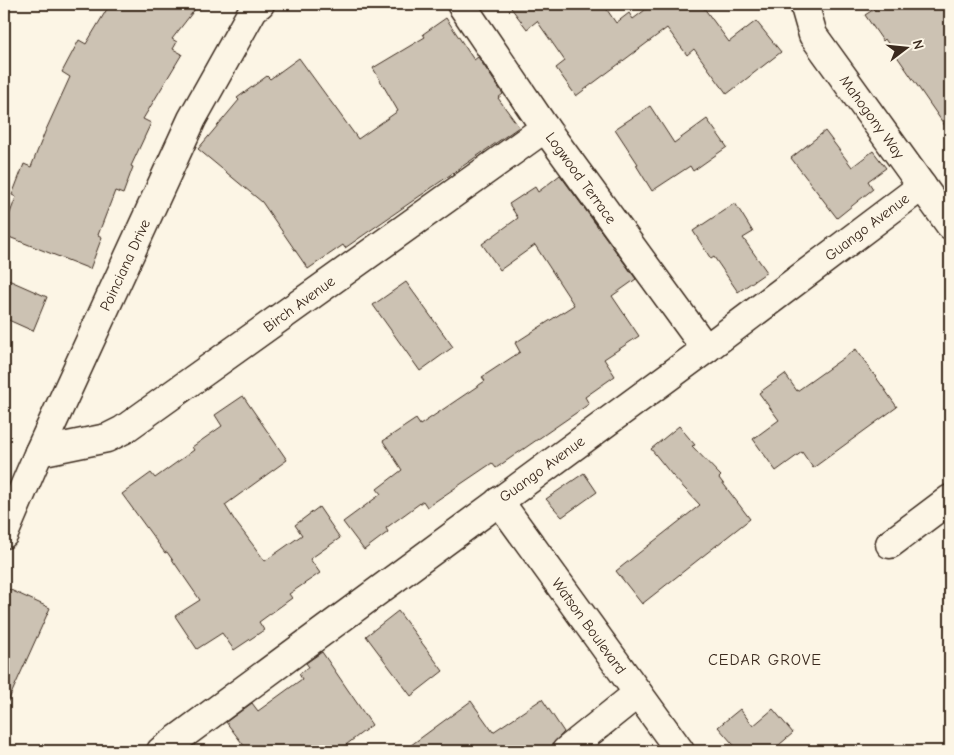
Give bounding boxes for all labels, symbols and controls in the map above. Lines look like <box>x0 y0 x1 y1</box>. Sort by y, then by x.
north arrow <box>882 22 932 72</box>
text: N <box>909 38 927 51</box>
street label: Mahogony Way <box>836 72 908 162</box>
street label: Logwood Terrace <box>542 129 621 228</box>
street label: Guango Avenue <box>821 189 913 265</box>
street label: Poinciana Drive <box>96 216 154 314</box>
street label: Birch Avenue <box>260 272 339 336</box>
street label: Guango Avenue <box>496 432 589 506</box>
street label: Watson Boulevard <box>548 574 630 678</box>
district label: CEDAR GROVE <box>708 651 822 669</box>

